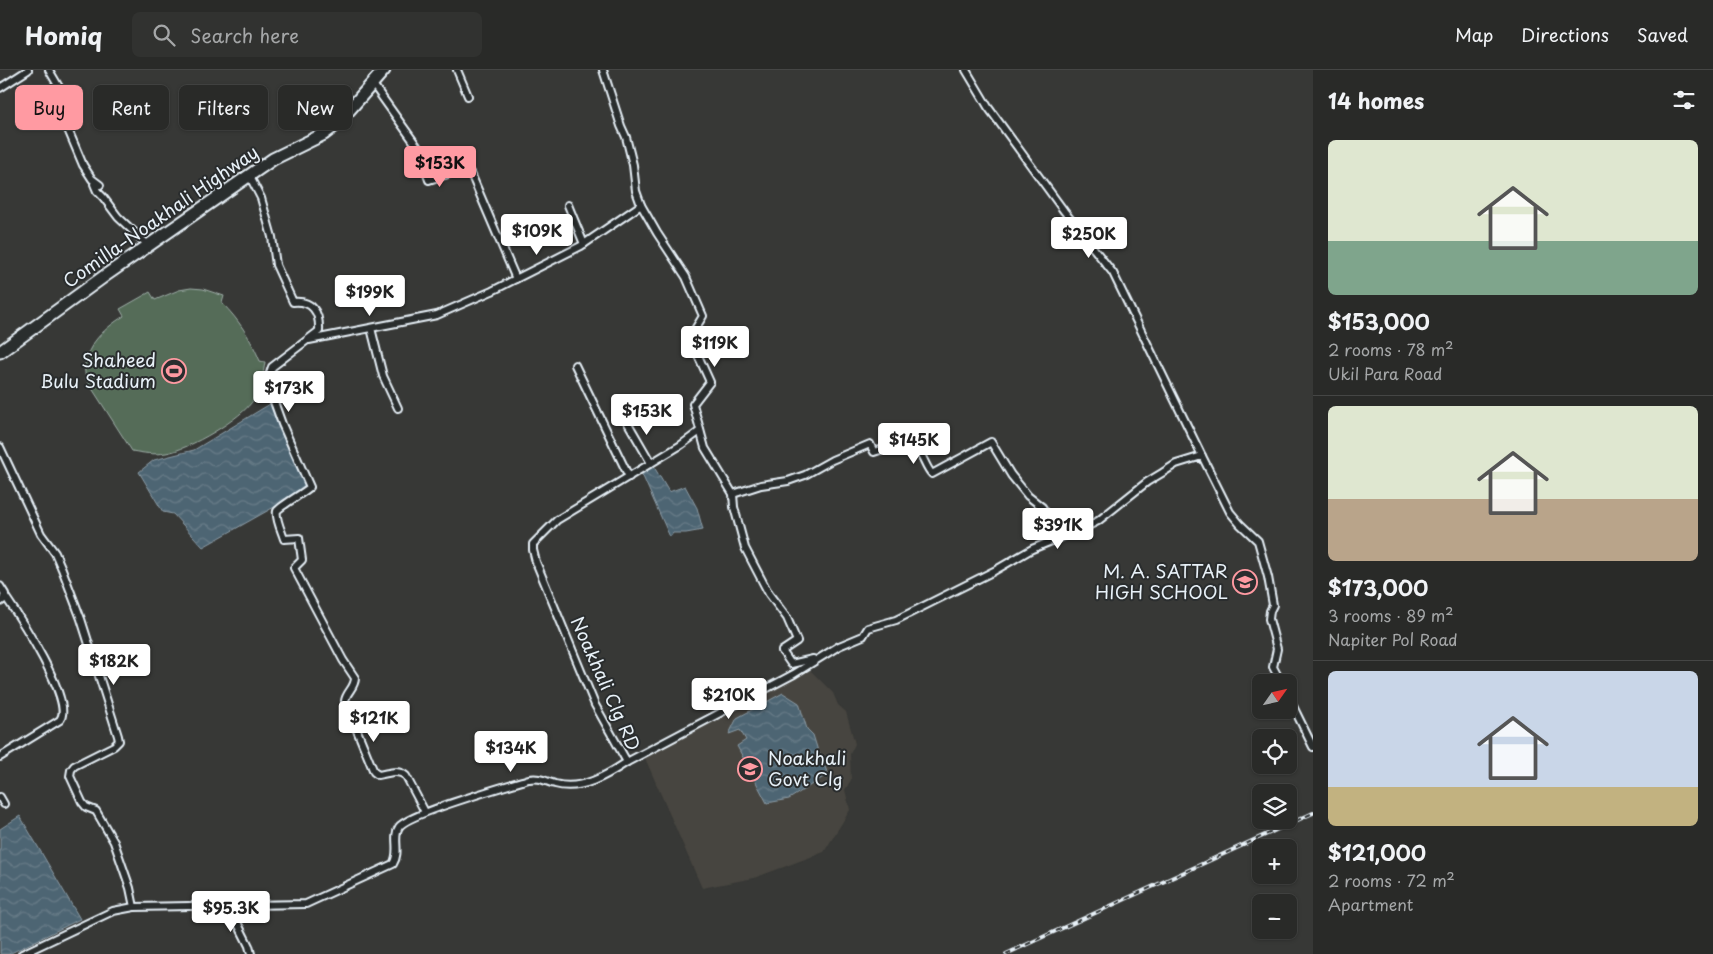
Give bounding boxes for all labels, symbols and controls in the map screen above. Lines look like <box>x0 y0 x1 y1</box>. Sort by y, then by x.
search box <box>132 12 482 57</box>
text: Homiq <box>25 17 102 53</box>
icon: search <box>150 21 178 49</box>
text: Search here <box>190 21 299 49</box>
text: Map <box>1455 21 1493 48</box>
text: Directions <box>1521 21 1609 48</box>
text: Saved <box>1637 21 1688 48</box>
text: 14 homes <box>1328 84 1424 116</box>
chip: Buy <box>15 85 83 130</box>
chip: Rent <box>93 85 169 130</box>
chip: Filters <box>179 85 268 130</box>
chip: New <box>278 85 352 130</box>
icon: filters <box>1670 86 1698 114</box>
street label: Comilla–Noakhali Highway <box>57 138 263 294</box>
pin: $153K <box>405 146 475 188</box>
text: $153K <box>415 150 465 174</box>
icon: home <box>1468 173 1558 263</box>
pin: $109K <box>502 214 572 256</box>
pin: $250K <box>1054 216 1124 259</box>
text: $109K <box>512 218 562 242</box>
text: $250K <box>1062 221 1116 245</box>
pin: $199K <box>335 274 405 317</box>
text: $199K <box>346 279 394 303</box>
text: $153,000 <box>1328 305 1430 337</box>
pin: $119K <box>680 326 750 368</box>
text: $119K <box>692 330 738 354</box>
text: 2 rooms · 78 m² <box>1328 337 1454 361</box>
place label: Shaheed Bulu Stadium <box>40 346 156 394</box>
sports icon: Shaheed Bulu Stadium <box>161 358 187 384</box>
text: Ukil Para Road <box>1328 361 1442 385</box>
pin: $173K <box>254 370 324 413</box>
text: $173K <box>264 375 314 399</box>
pin: $153K <box>612 394 682 436</box>
text: $153K <box>622 398 672 422</box>
pin: $145K <box>879 422 949 465</box>
text: $145K <box>889 427 939 451</box>
icon: home <box>1468 438 1558 528</box>
pin: $391K <box>1023 508 1093 550</box>
text: $391K <box>1033 512 1083 536</box>
place label: M. A. SATTAR HIGH SCHOOL <box>1095 557 1228 605</box>
school or university icon: M. A. SATTAR HIGH SCHOOL <box>1232 569 1258 595</box>
text: $173,000 <box>1328 571 1428 603</box>
text: 3 rooms · 89 m² <box>1328 603 1453 627</box>
street label: Noakhali Clg RD <box>565 612 648 755</box>
text: Napiter Pol Road <box>1328 627 1458 651</box>
pin: $182K <box>79 644 149 686</box>
text: $182K <box>89 648 139 672</box>
north arrow <box>1252 674 1298 719</box>
map controls <box>1252 674 1297 939</box>
pin: $210K <box>694 678 764 720</box>
text: $210K <box>703 682 755 706</box>
pin: $121K <box>339 700 409 743</box>
icon: home <box>1468 703 1558 793</box>
text: $121K <box>350 705 398 729</box>
button: locate <box>1252 729 1297 774</box>
pin: $134K <box>476 730 546 773</box>
text: $134K <box>486 735 537 759</box>
place label: Noakhali Govt Clg <box>768 744 847 792</box>
school or university icon: Noakhali Govt Clg <box>737 756 763 782</box>
button: layers <box>1252 784 1297 829</box>
text: $121,000 <box>1328 836 1426 868</box>
button: + <box>1252 839 1297 884</box>
text: 2 rooms · 72 m² <box>1328 868 1455 892</box>
pin: $95.3K <box>190 890 272 933</box>
text: Apartment <box>1328 892 1413 916</box>
button: − <box>1252 894 1297 939</box>
text: $95.3K <box>203 895 259 919</box>

